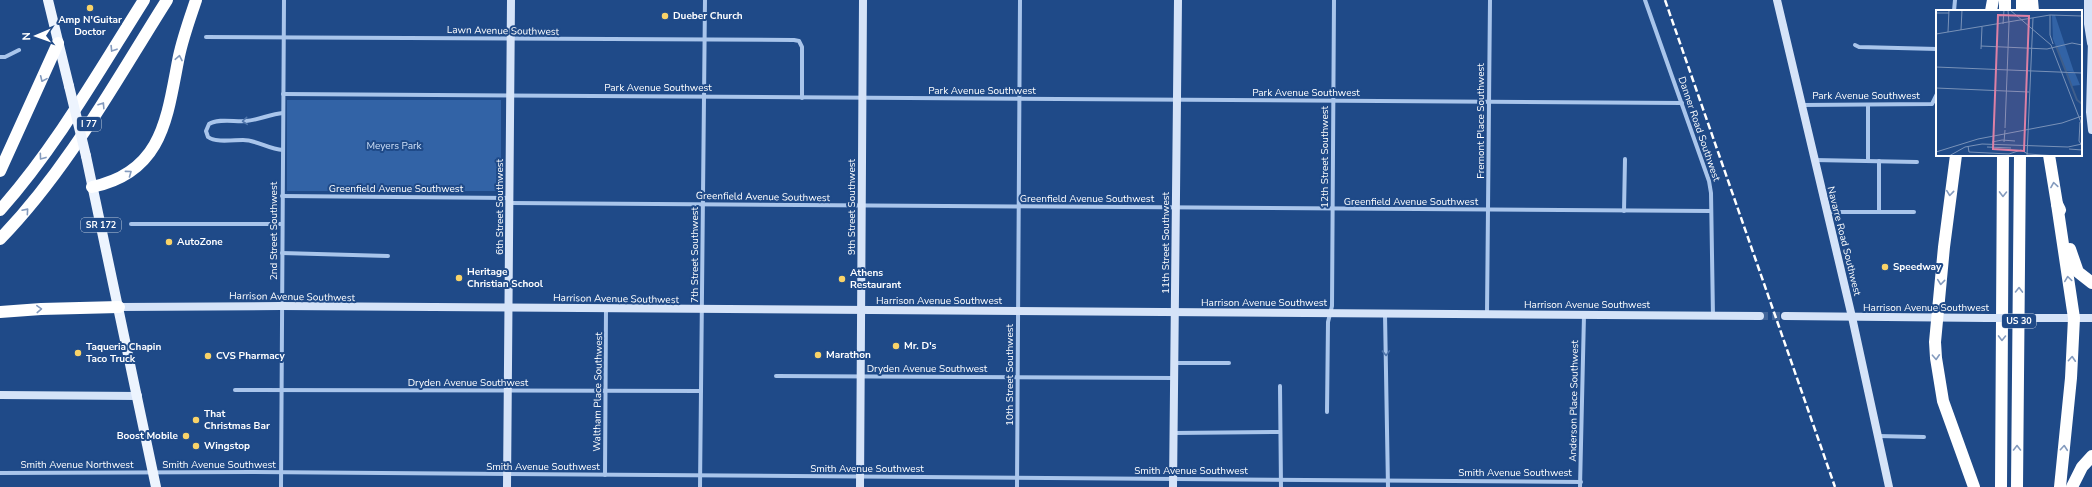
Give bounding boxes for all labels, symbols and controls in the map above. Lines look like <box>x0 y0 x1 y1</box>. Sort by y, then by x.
marker: Amp N'Guitar Doctor <box>85 3 95 13</box>
place label: Dueber Church <box>673 9 743 23</box>
inset map <box>1936 10 2082 156</box>
marker: Dueber Church <box>660 11 670 21</box>
place label: Amp N'Guitar Doctor <box>58 13 122 39</box>
north arrow <box>16 16 56 56</box>
street label: Lawn Avenue Southwest <box>447 23 560 39</box>
text: N <box>19 32 34 41</box>
one-way arrow <box>110 45 118 52</box>
one-way arrow <box>175 55 183 61</box>
street label: Fremont Place Southwest <box>1474 63 1488 179</box>
one-way arrow <box>39 75 47 82</box>
street label: Danner Road Southwest <box>1675 75 1724 184</box>
street label: Park Avenue Southwest <box>604 81 712 95</box>
street label: Park Avenue Southwest <box>928 84 1036 98</box>
street label: Park Avenue Southwest <box>1252 86 1360 100</box>
street label: Park Avenue Southwest <box>1812 89 1920 103</box>
one-way arrow <box>97 102 104 109</box>
street label: 12th Street Southwest <box>1318 106 1332 208</box>
one-way arrow <box>242 116 248 125</box>
road number: I 77 <box>77 117 101 131</box>
park label: Meyers Park <box>366 139 423 153</box>
one-way arrow <box>40 153 47 160</box>
street label: 6th Street Southwest <box>493 159 507 255</box>
street label: 9th Street Southwest <box>845 159 859 255</box>
one-way arrow <box>124 171 131 178</box>
street label: 2nd Street Southwest <box>267 181 281 280</box>
street label: Greenfield Avenue Southwest <box>329 182 464 196</box>
one-way arrow <box>2050 182 2059 188</box>
street label: Navarre Road Southwest <box>1824 185 1864 298</box>
street label: Greenfield Avenue Southwest <box>696 189 831 205</box>
one-way arrow <box>1946 190 1955 197</box>
one-way arrow <box>1999 191 2007 197</box>
street label: Greenfield Avenue Southwest <box>1020 192 1155 206</box>
street label: 11th Street Southwest <box>1159 192 1173 294</box>
street label: Greenfield Avenue Southwest <box>1344 195 1479 209</box>
street label: 7th Street Southwest <box>688 207 702 303</box>
one-way arrow <box>22 208 29 215</box>
road number: SR 172 <box>81 218 121 232</box>
place label: AutoZone <box>177 235 223 249</box>
marker: AutoZone <box>164 237 174 247</box>
place label: Speedway <box>1893 260 1942 274</box>
marker: Speedway <box>1880 262 1890 272</box>
place label: Heritage Christian School <box>467 265 544 291</box>
place label: Athens Restaurant <box>850 266 901 292</box>
marker: Heritage Christian School <box>454 273 464 283</box>
marker: Athens Restaurant <box>837 274 847 284</box>
one-way arrow <box>2064 276 2073 282</box>
one-way arrow <box>1937 279 1946 285</box>
one-way arrow <box>2015 287 2023 293</box>
street label: Harrison Avenue Southwest <box>229 289 356 305</box>
street label: Harrison Avenue Southwest <box>553 291 680 307</box>
street label: Harrison Avenue Southwest <box>876 294 1002 308</box>
street label: Harrison Avenue Southwest <box>1201 296 1327 310</box>
street label: Harrison Avenue Southwest <box>1524 298 1650 312</box>
street label: Harrison Avenue Southwest <box>1863 301 1989 315</box>
one-way arrow <box>36 305 42 313</box>
road number: US 30 <box>2002 314 2036 328</box>
street label: 10th Street Southwest <box>1003 324 1017 426</box>
street label: Waltham Place Southwest <box>590 332 606 452</box>
one-way arrow <box>1998 335 2006 341</box>
place label: Mr. D's <box>904 339 937 353</box>
place label: Taqueria Chapin Taco Truck <box>86 340 161 366</box>
street label: Anderson Place Southwest <box>1566 340 1582 462</box>
marker: Mr. D's <box>891 341 901 351</box>
marker: Taqueria Chapin Taco Truck <box>73 348 83 358</box>
place label: Marathon <box>826 348 871 362</box>
place label: CVS Pharmacy <box>216 349 285 363</box>
marker: Marathon <box>813 350 823 360</box>
one-way arrow <box>1382 350 1391 356</box>
marker: CVS Pharmacy <box>203 351 213 361</box>
one-way arrow <box>1931 354 1940 360</box>
one-way arrow <box>2067 356 2076 362</box>
street label: Dryden Avenue Southwest <box>867 362 988 376</box>
street label: Dryden Avenue Southwest <box>408 376 529 390</box>
place label: That Christmas Bar <box>204 407 270 433</box>
marker: That Christmas Bar <box>191 415 201 425</box>
place label: Boost Mobile <box>117 429 179 443</box>
marker: Boost Mobile <box>181 431 191 441</box>
place label: Wingstop <box>204 439 250 453</box>
marker: Wingstop <box>191 441 201 451</box>
one-way arrow <box>2013 445 2021 451</box>
one-way arrow <box>2059 445 2068 451</box>
street label: Smith Avenue Northwest <box>20 458 134 472</box>
street label: Smith Avenue Southwest <box>162 458 276 472</box>
street label: Smith Avenue Southwest <box>486 460 600 474</box>
street label: Smith Avenue Southwest <box>810 462 924 476</box>
street label: Smith Avenue Southwest <box>1134 464 1248 478</box>
street label: Smith Avenue Southwest <box>1458 466 1572 480</box>

